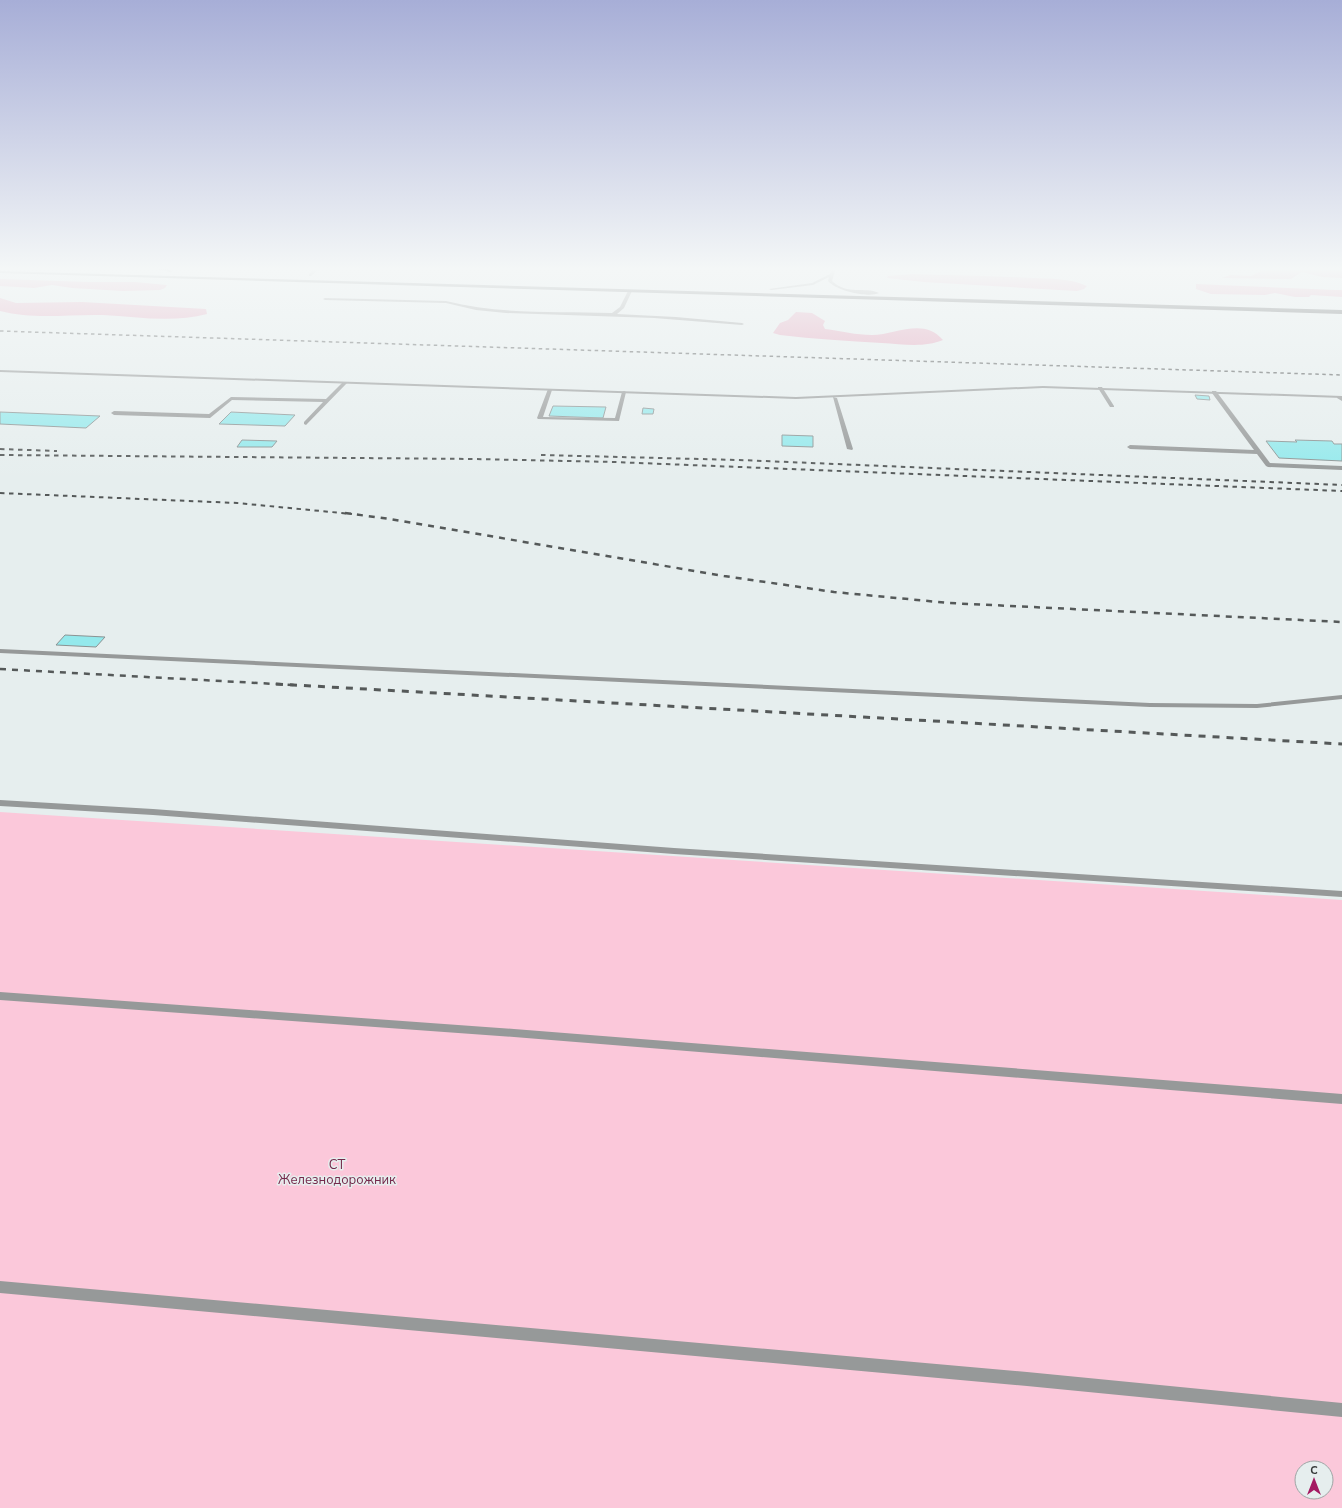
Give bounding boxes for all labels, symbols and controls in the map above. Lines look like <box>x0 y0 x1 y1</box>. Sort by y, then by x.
park label: СТ Железнодорожник <box>278 1156 396 1189</box>
north arrow <box>1294 1460 1334 1500</box>
text: С <box>1310 1463 1318 1478</box>

